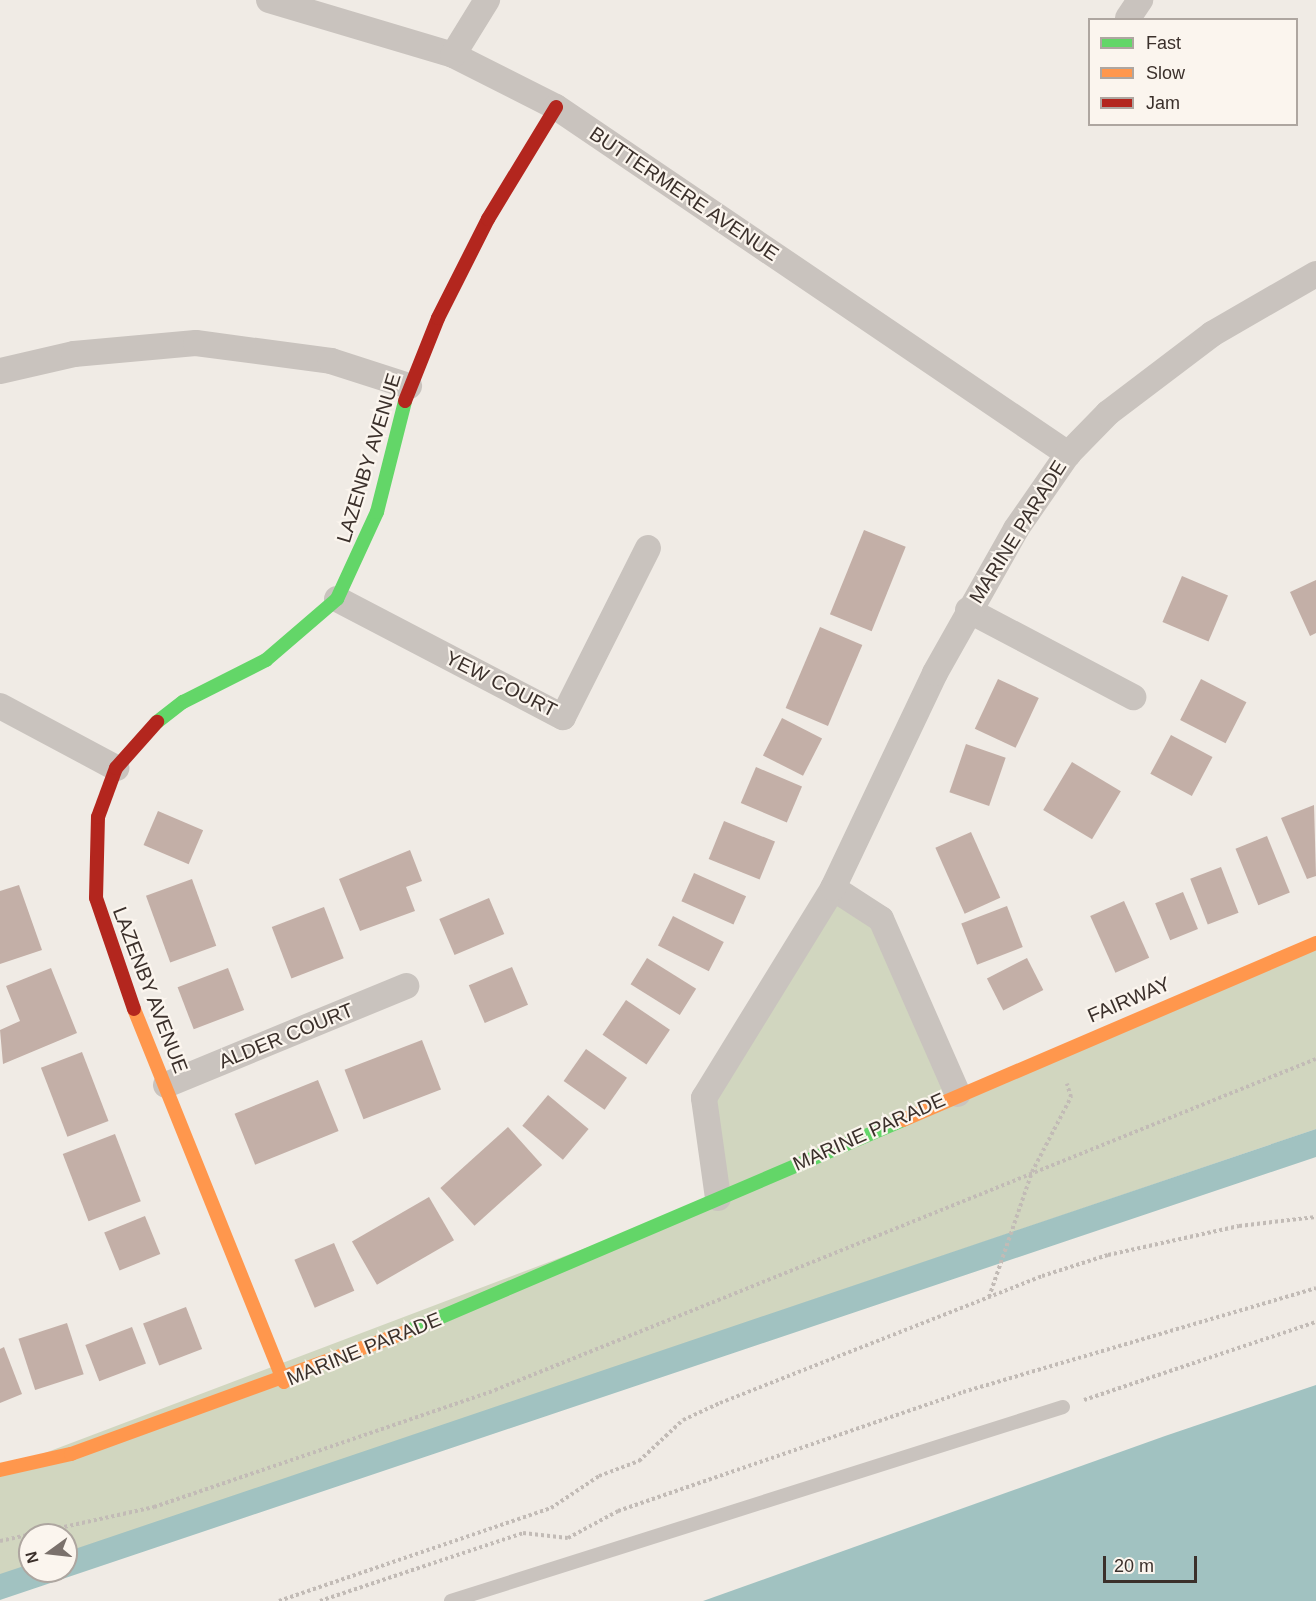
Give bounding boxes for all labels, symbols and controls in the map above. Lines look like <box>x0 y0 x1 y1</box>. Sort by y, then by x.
legend <box>1088 18 1298 126</box>
text: Fast <box>1146 33 1181 53</box>
text: Slow <box>1146 63 1185 83</box>
text: Jam <box>1146 93 1180 113</box>
street label: BUTTERMERE AVENUE <box>584 121 784 267</box>
street label: LAZENBY AVENUE <box>332 370 406 546</box>
street label: MARINE PARADE <box>964 456 1072 608</box>
street label: YEW COURT <box>441 646 561 722</box>
street label: LAZENBY AVENUE <box>107 903 193 1077</box>
street label: FAIRWAY <box>1084 972 1174 1028</box>
street label: ALDER COURT <box>215 998 357 1074</box>
street label: MARINE PARADE <box>789 1088 949 1176</box>
street label: MARINE PARADE <box>283 1307 445 1391</box>
north arrow <box>18 1523 78 1583</box>
scale bar <box>1106 1544 1200 1582</box>
text: N <box>22 1549 42 1565</box>
text: 20 m <box>1114 1556 1154 1576</box>

